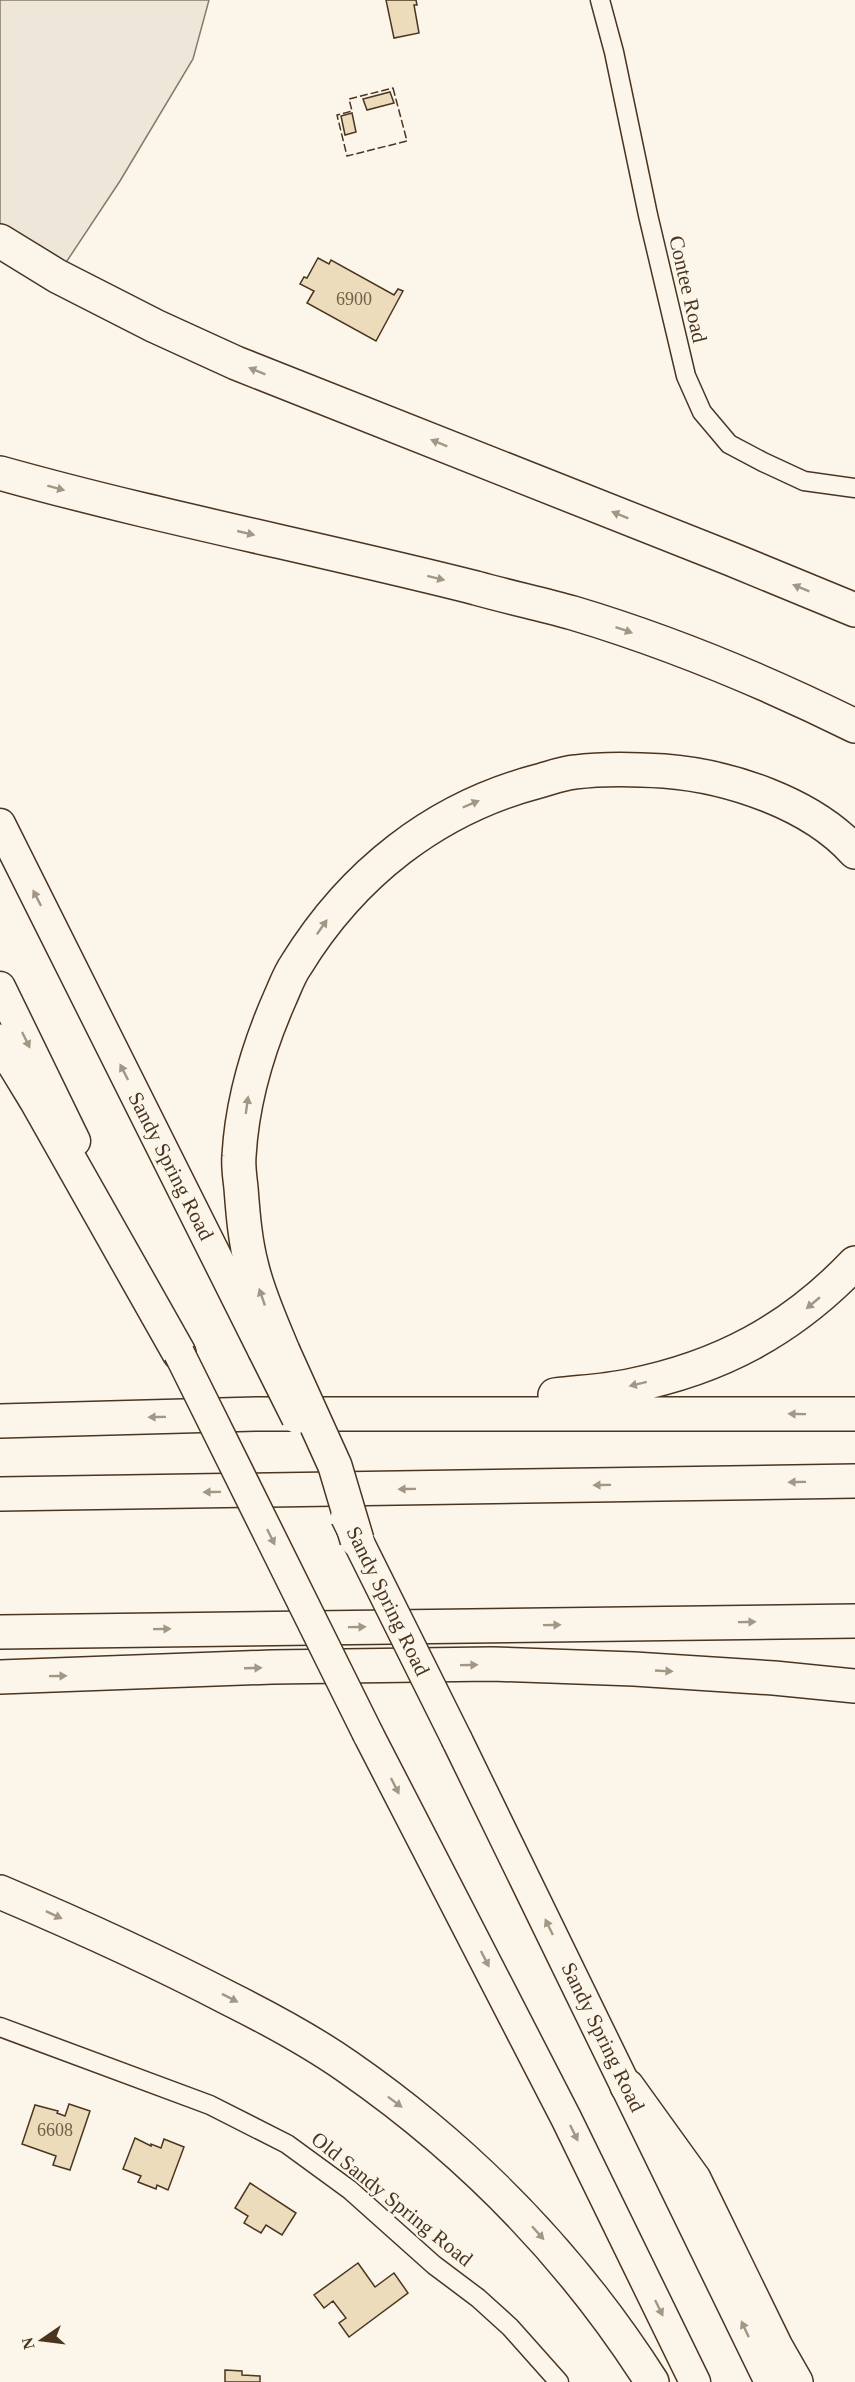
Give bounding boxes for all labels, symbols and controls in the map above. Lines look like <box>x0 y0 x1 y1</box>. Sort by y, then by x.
street label: Contee Road <box>664 233 712 345</box>
house number: 6900 <box>336 289 372 309</box>
one-way arrow <box>248 366 266 376</box>
one-way arrow <box>430 438 448 447</box>
one-way arrow <box>47 484 66 494</box>
one-way arrow <box>611 510 629 519</box>
one-way arrow <box>237 529 255 539</box>
one-way arrow <box>427 574 445 584</box>
one-way arrow <box>792 583 810 592</box>
one-way arrow <box>615 626 633 636</box>
one-way arrow <box>462 799 480 809</box>
one-way arrow <box>32 889 42 906</box>
one-way arrow <box>316 920 328 936</box>
one-way arrow <box>21 1031 30 1048</box>
one-way arrow <box>119 1064 129 1081</box>
street label: Sandy Spring Road <box>123 1088 219 1245</box>
one-way arrow <box>242 1095 251 1114</box>
one-way arrow <box>256 1288 266 1306</box>
one-way arrow <box>805 1296 820 1309</box>
one-way arrow <box>629 1380 647 1390</box>
one-way arrow <box>787 1409 806 1418</box>
one-way arrow <box>147 1412 166 1421</box>
one-way arrow <box>787 1477 806 1487</box>
one-way arrow <box>592 1481 611 1490</box>
one-way arrow <box>397 1484 416 1494</box>
one-way arrow <box>202 1487 221 1497</box>
street label: Sandy Spring Road <box>341 1522 435 1680</box>
one-way arrow <box>265 1528 275 1546</box>
one-way arrow <box>738 1617 757 1627</box>
one-way arrow <box>543 1620 562 1629</box>
one-way arrow <box>348 1622 367 1632</box>
one-way arrow <box>153 1624 172 1634</box>
one-way arrow <box>460 1660 479 1669</box>
one-way arrow <box>244 1663 263 1672</box>
one-way arrow <box>655 1666 674 1676</box>
one-way arrow <box>49 1671 68 1681</box>
one-way arrow <box>390 1778 400 1795</box>
one-way arrow <box>45 1910 63 1920</box>
one-way arrow <box>544 1919 554 1936</box>
one-way arrow <box>480 1951 489 1968</box>
street label: Sandy Spring Road <box>556 1958 650 2116</box>
one-way arrow <box>221 1993 239 2003</box>
one-way arrow <box>386 2096 402 2108</box>
house number: 6608 <box>37 2120 73 2140</box>
one-way arrow <box>569 2124 578 2141</box>
street label: Old Sandy Spring Road <box>307 2127 478 2272</box>
one-way arrow <box>531 2225 544 2240</box>
one-way arrow <box>654 2300 664 2317</box>
north arrow <box>12 2310 72 2370</box>
one-way arrow <box>740 2321 749 2338</box>
text: N <box>18 2335 38 2351</box>

